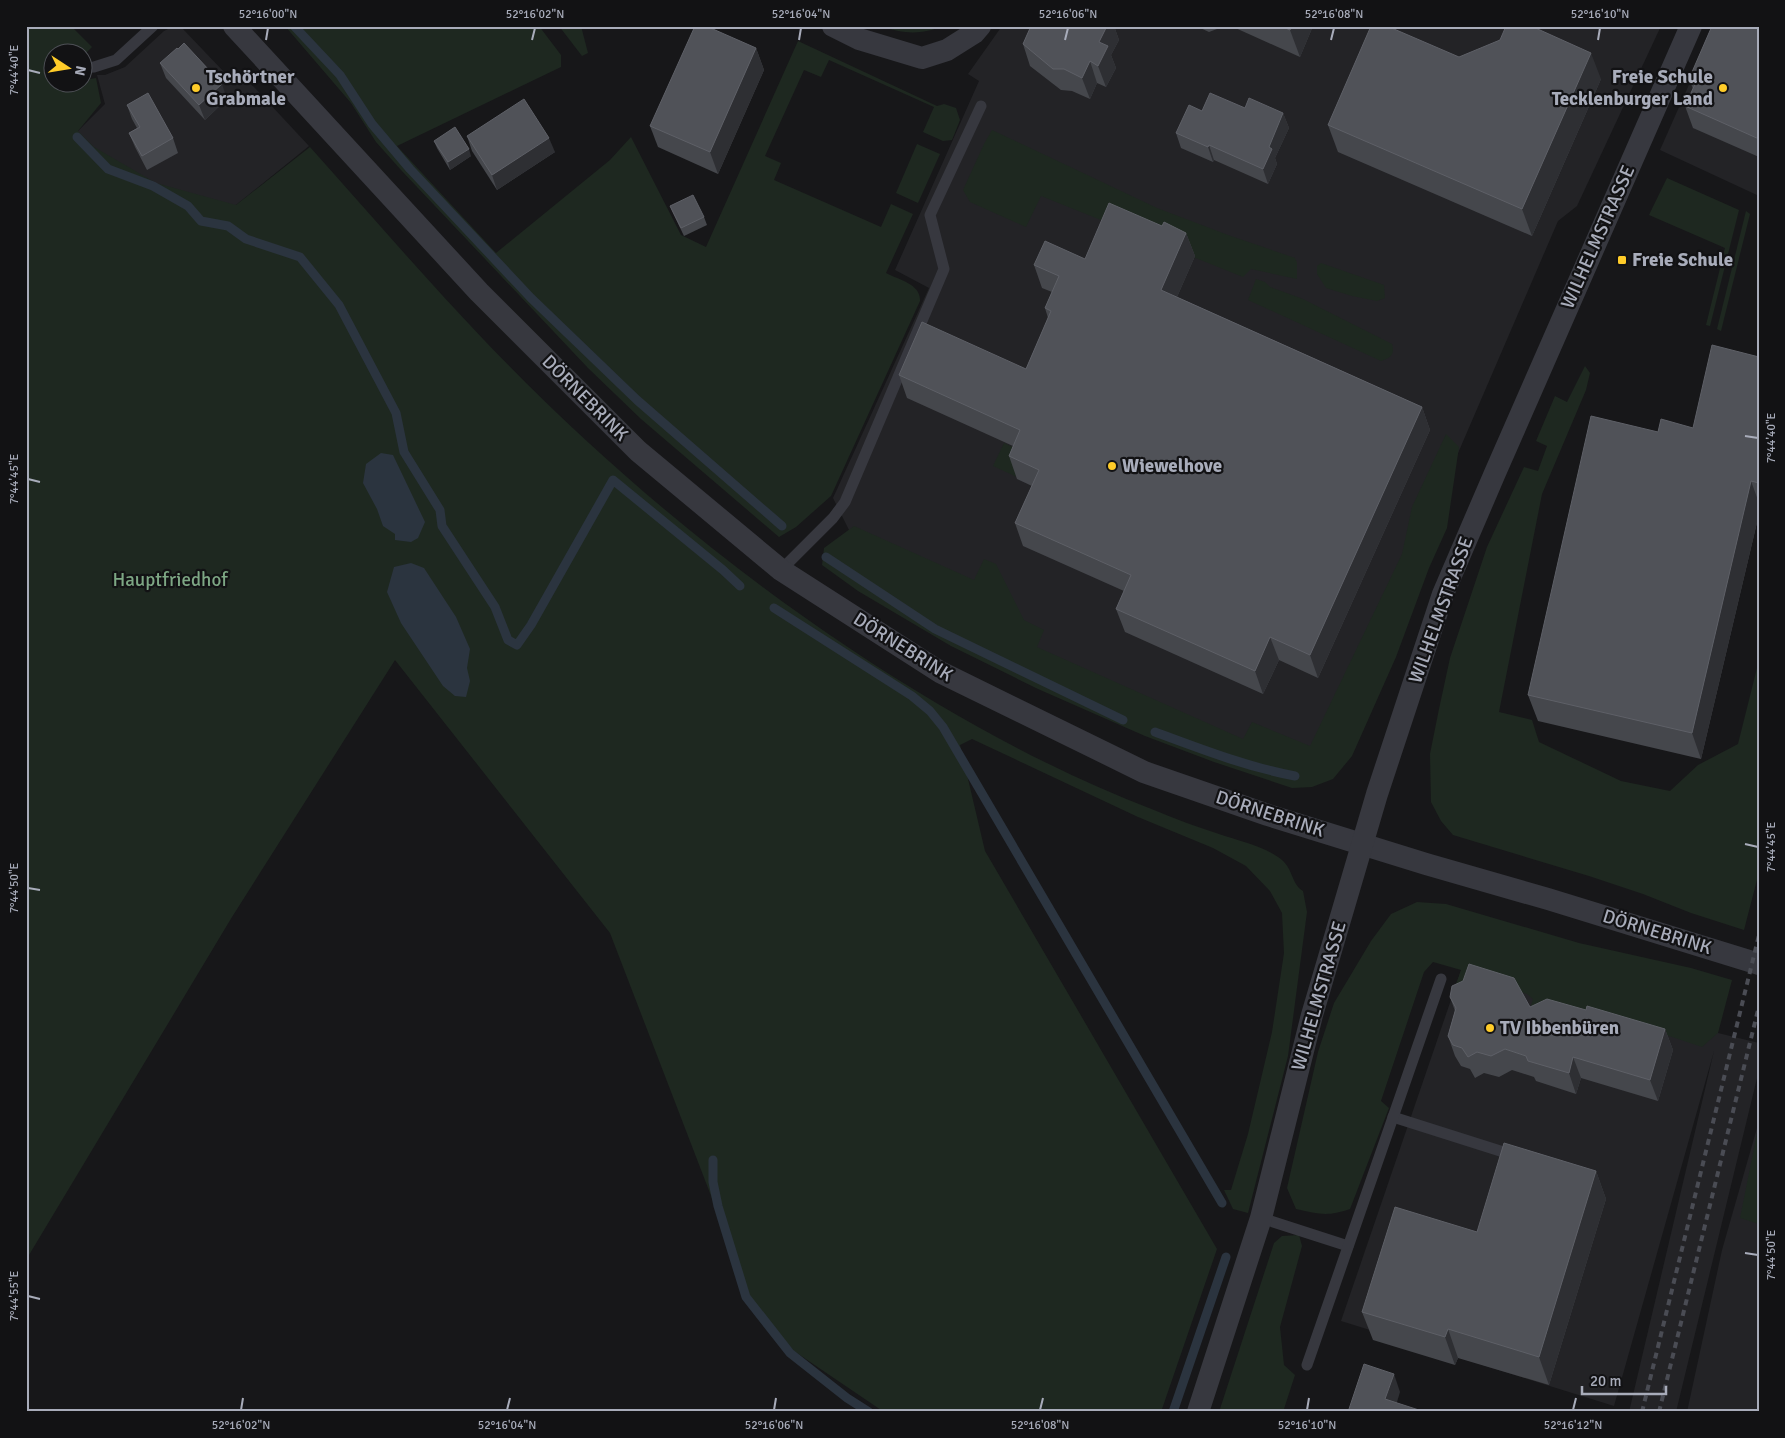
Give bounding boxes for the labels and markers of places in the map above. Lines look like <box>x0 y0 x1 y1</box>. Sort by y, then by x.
place label: Tschörtner Grabmale <box>206 65 295 111</box>
place label: Freie Schule Tecklenburger Land <box>1552 65 1713 111</box>
marker: Tschörtner Grabmale <box>190 82 202 94</box>
marker: Freie Schule Tecklenburger Land <box>1717 82 1729 94</box>
place label: Freie Schule <box>1632 248 1733 272</box>
marker: Freie Schule <box>1616 254 1628 266</box>
place label: Wiewelhove <box>1122 454 1222 478</box>
marker: Wiewelhove <box>1106 460 1118 472</box>
place label: TV Ibbenbüren <box>1500 1016 1619 1040</box>
marker: TV Ibbenbüren <box>1484 1022 1496 1034</box>

